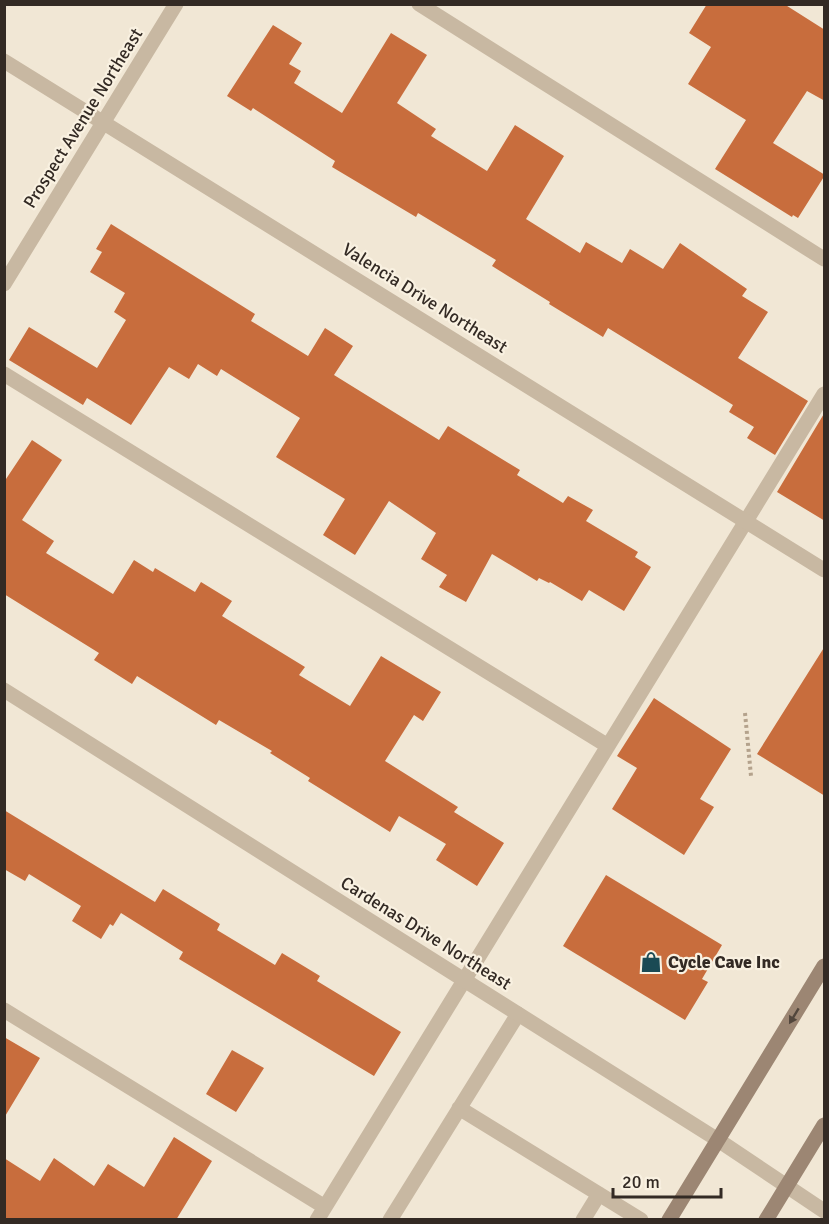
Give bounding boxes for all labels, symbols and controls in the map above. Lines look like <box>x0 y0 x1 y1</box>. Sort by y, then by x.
street label: Prospect Avenue Northeast <box>19 24 147 212</box>
street label: Valencia Drive Northeast <box>338 238 512 358</box>
street label: Cardenas Drive Northeast <box>337 872 515 994</box>
shop icon: Cycle Cave Inc <box>639 950 663 974</box>
place label: Cycle Cave Inc <box>668 951 780 973</box>
one-way arrow <box>789 1008 800 1024</box>
scale bar <box>613 1161 721 1199</box>
text: 20 m <box>622 1171 660 1193</box>

